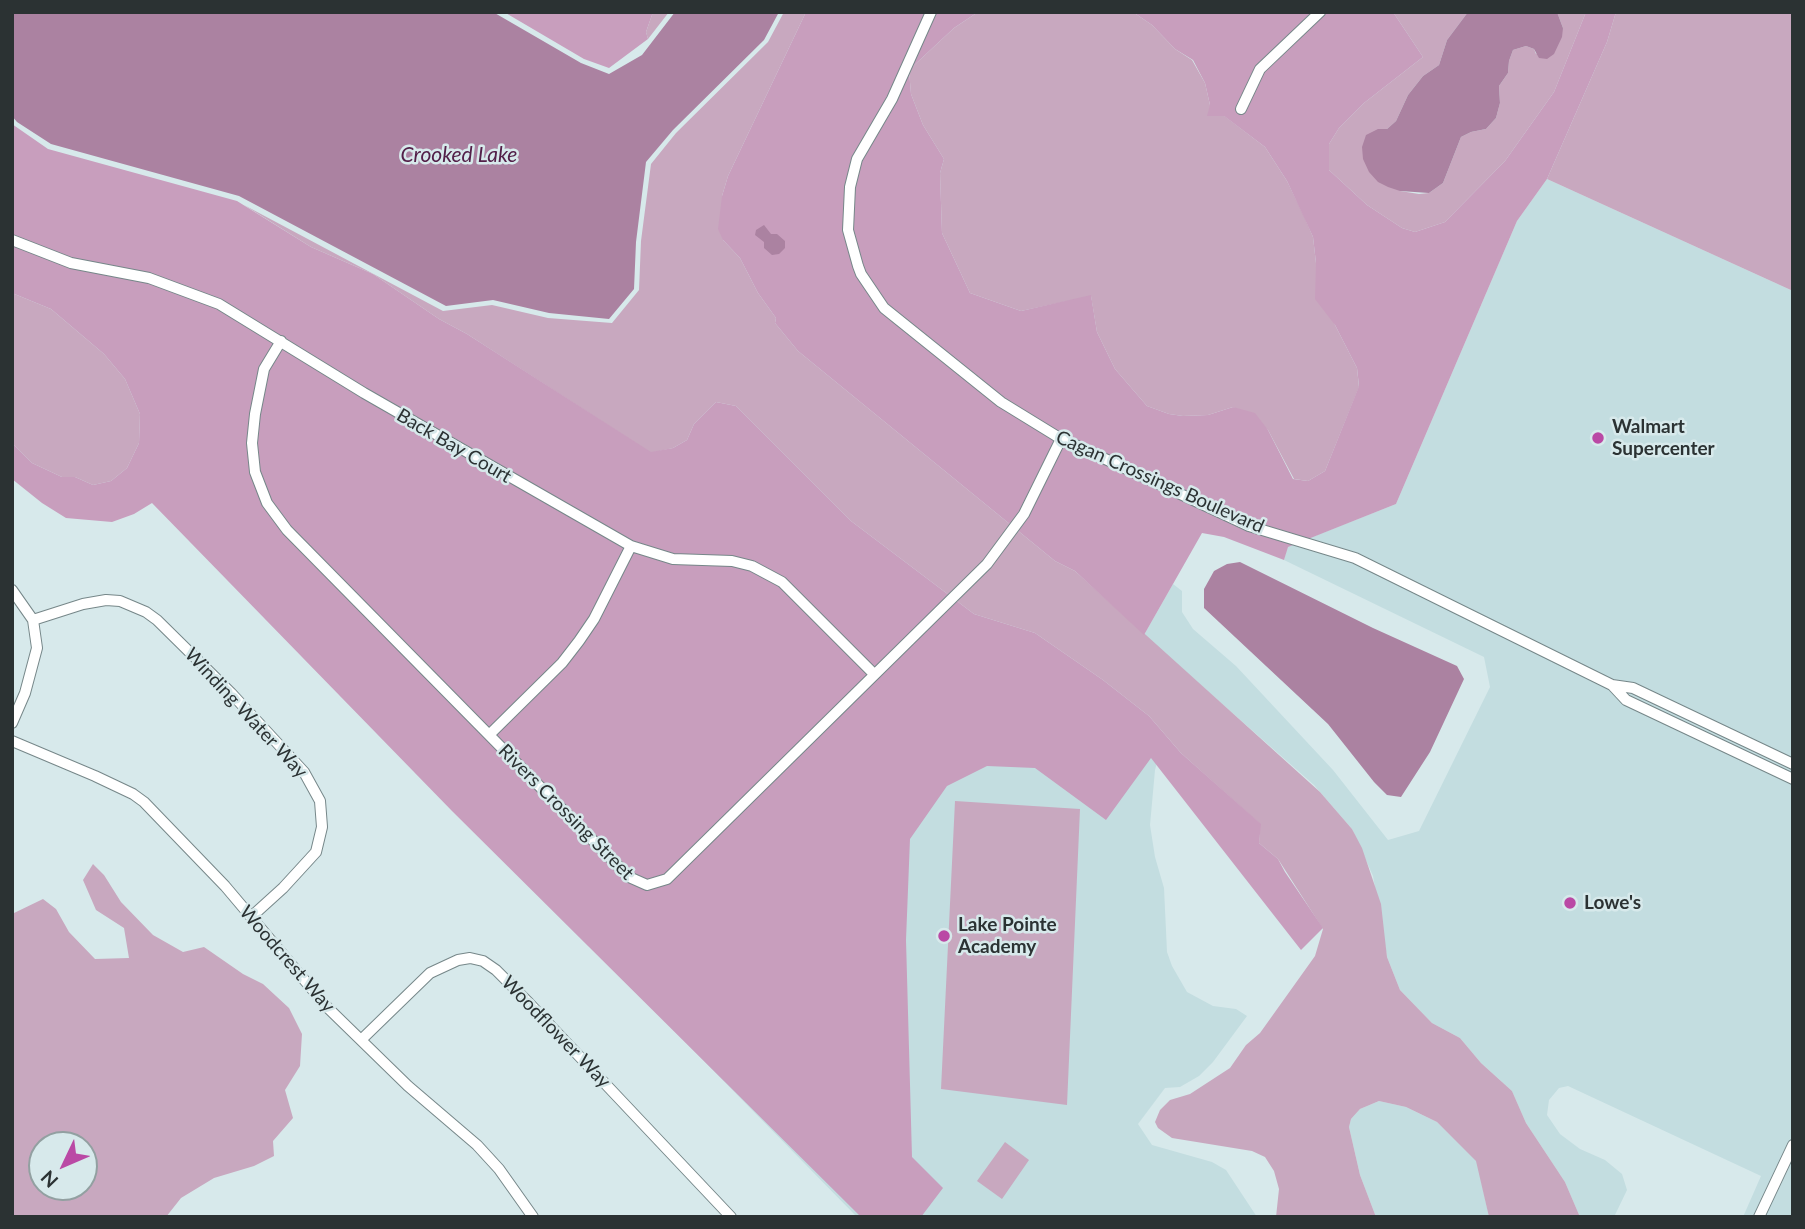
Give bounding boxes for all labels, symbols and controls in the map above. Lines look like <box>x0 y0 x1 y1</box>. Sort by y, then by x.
water label: Crooked Lake <box>401 142 517 168</box>
street label: Back Bay Court <box>393 404 515 488</box>
place label: Walmart Supercenter <box>1612 416 1715 460</box>
street label: Cagan Crossings Boulevard <box>1052 426 1268 538</box>
marker: Walmart Supercenter <box>1590 430 1606 446</box>
street label: Winding Water Way <box>180 643 312 783</box>
street label: Rivers Crossing Street <box>494 740 638 884</box>
place label: Lowe's <box>1584 892 1641 914</box>
marker: Lowe's <box>1562 895 1578 911</box>
street label: Woodcrest Way <box>234 901 340 1017</box>
place label: Lake Pointe Academy <box>958 914 1057 958</box>
marker: Lake Pointe Academy <box>936 928 952 944</box>
street label: Woodflower Way <box>497 971 615 1093</box>
north arrow <box>28 1131 98 1201</box>
text: N <box>36 1166 62 1193</box>

